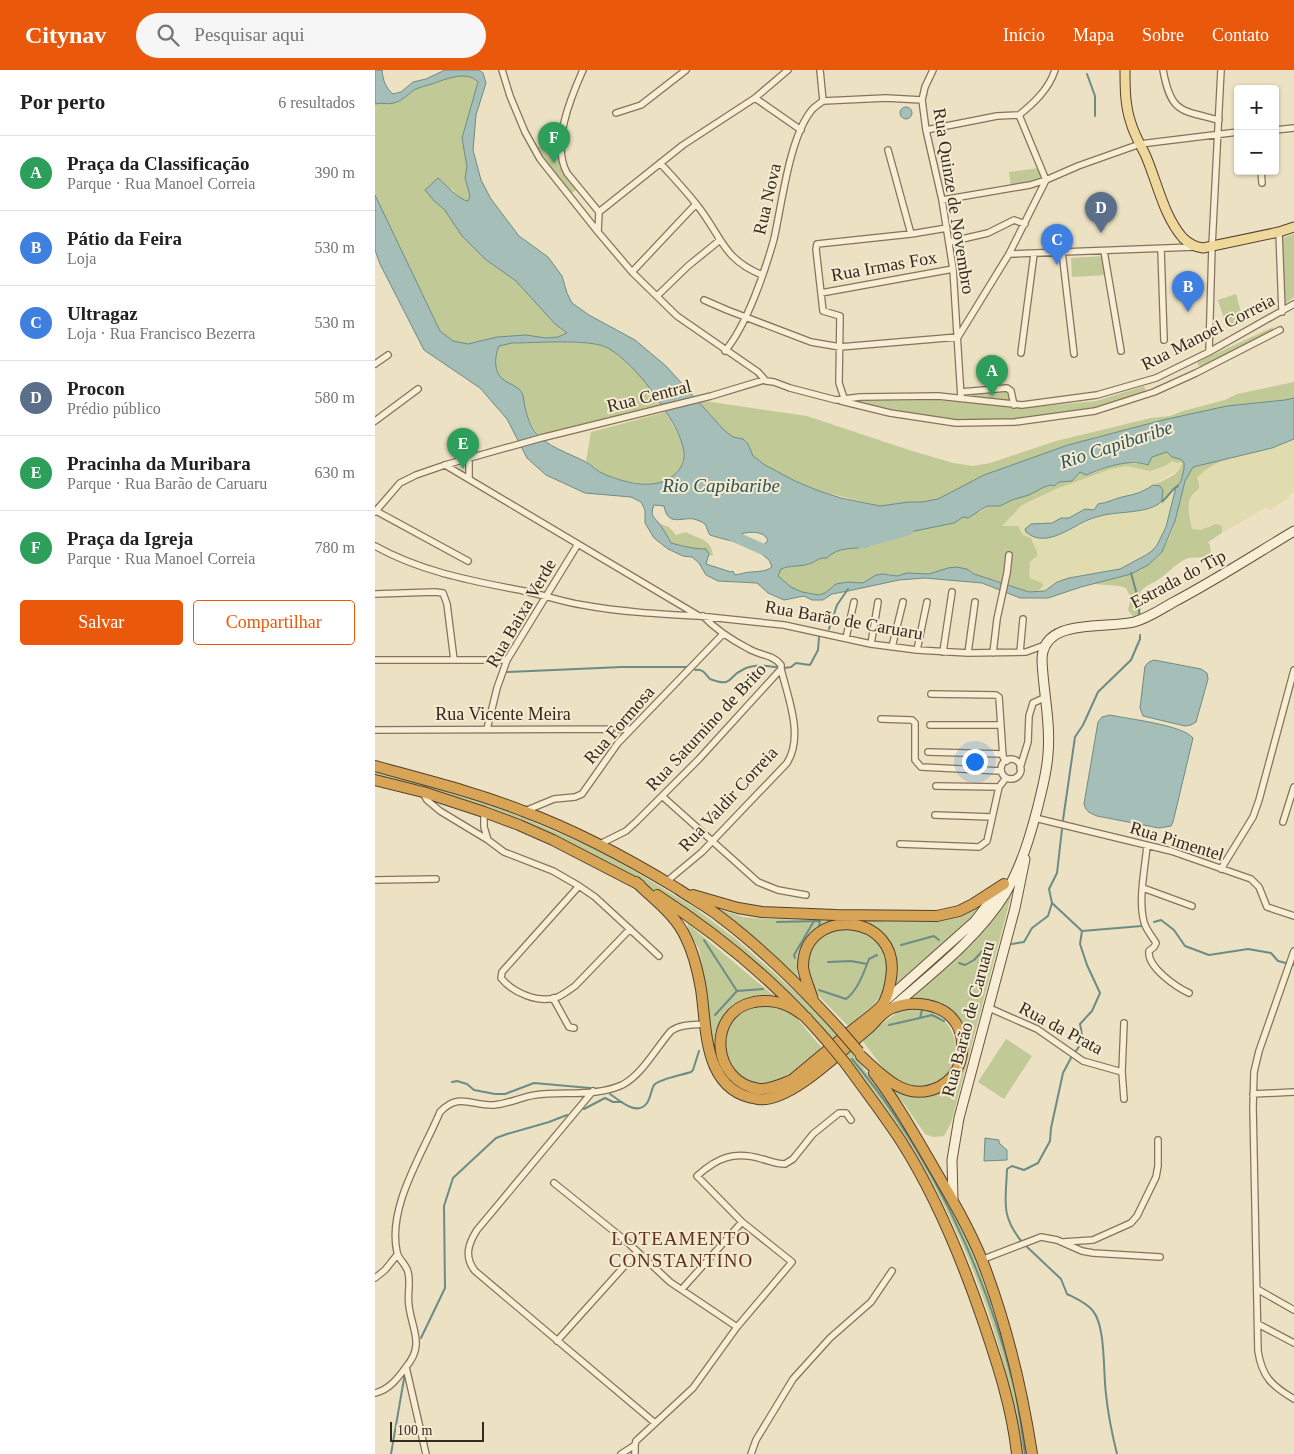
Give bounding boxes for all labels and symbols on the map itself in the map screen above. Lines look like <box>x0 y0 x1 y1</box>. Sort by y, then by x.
street label: Rua Quinze de Novembro <box>929 106 979 296</box>
pin: F <box>538 122 570 163</box>
street label: Rua Nova <box>749 161 785 237</box>
pin: D <box>1085 192 1117 233</box>
pin: C <box>1041 224 1073 265</box>
street label: Rua Irmas Fox <box>830 247 938 285</box>
pin: B <box>1172 271 1204 312</box>
street label: Rua Manoel Correia <box>1138 290 1278 374</box>
pin: A <box>976 355 1008 396</box>
street label: Rua Central <box>605 376 693 416</box>
water label: Rio Capibaribe <box>1056 416 1175 473</box>
pin: E <box>447 428 479 469</box>
water label: Rio Capibaribe <box>661 475 780 496</box>
street label: Estrada do Tip <box>1127 546 1229 612</box>
street label: Rua Baixa Verde <box>482 555 560 671</box>
street label: Rua Barão de Caruaru <box>763 596 925 644</box>
street label: Rua Saturnino de Brito <box>642 659 770 795</box>
street label: Rua Formosa <box>580 682 658 768</box>
street label: Rua Vicente Meira <box>435 704 571 724</box>
street label: Rua Valdir Correia <box>674 743 782 855</box>
your location <box>962 749 988 775</box>
street label: Rua Pimentel <box>1127 817 1227 865</box>
street label: Rua Barão de Caruaru <box>938 939 998 1099</box>
street label: Rua da Prata <box>1016 998 1106 1058</box>
district label: LOTEAMENTO CONSTANTINO <box>609 1228 753 1271</box>
scale bar <box>390 1419 484 1442</box>

